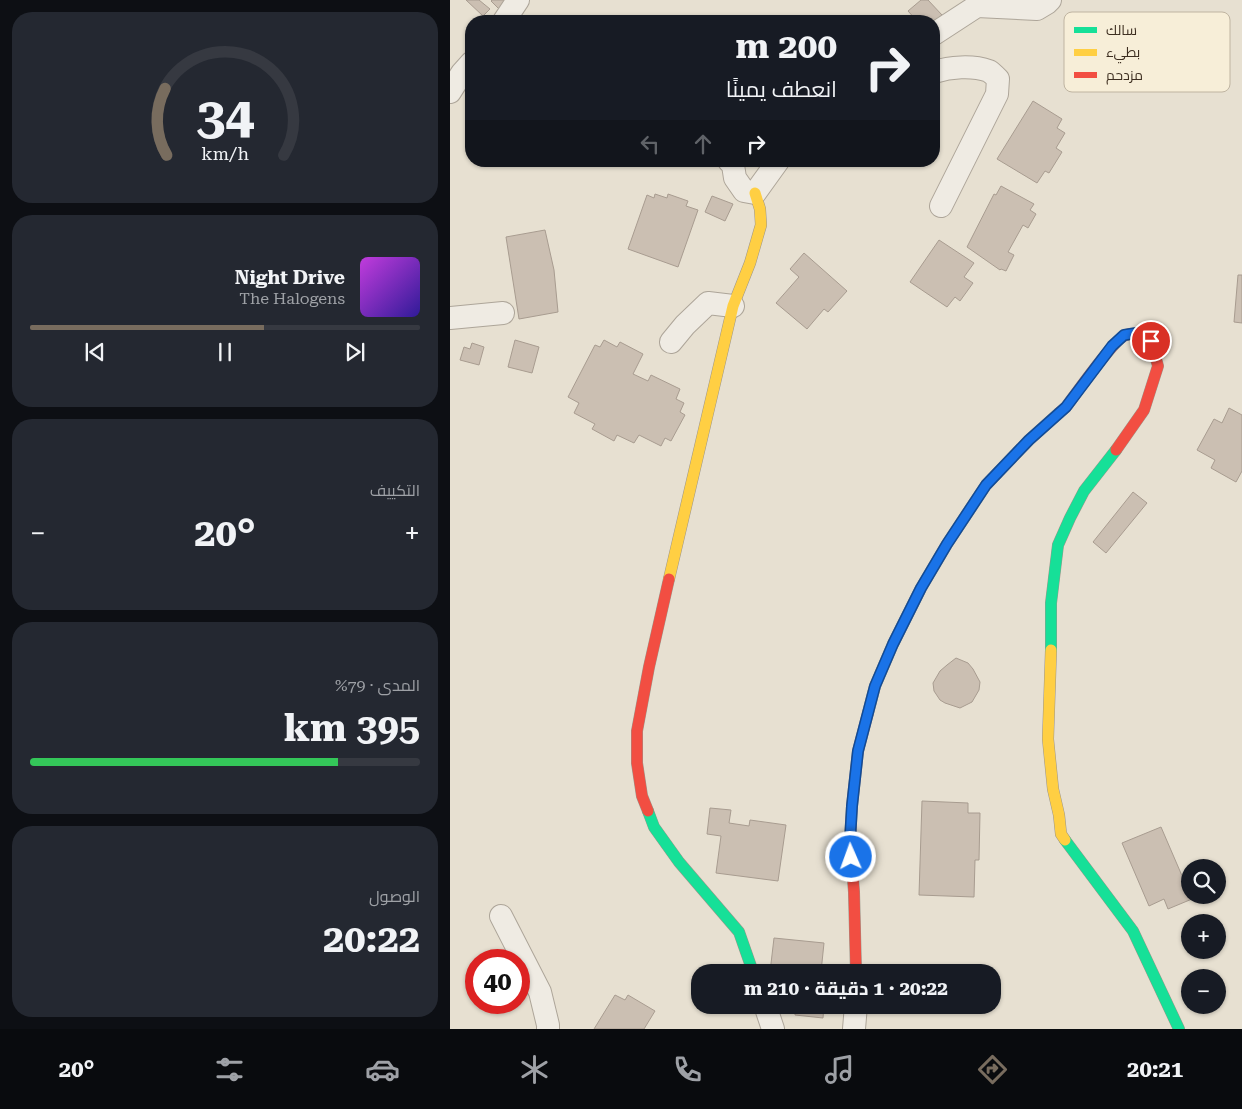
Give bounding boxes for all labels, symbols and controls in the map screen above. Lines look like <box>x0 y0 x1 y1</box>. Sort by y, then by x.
legend <box>1064 12 1230 92</box>
text: سالك <box>1106 22 1137 38</box>
text: 200 m <box>736 26 837 67</box>
icon: right <box>855 35 920 100</box>
text: بطيء <box>1106 44 1140 64</box>
text: مزدحم <box>1106 67 1143 85</box>
text: انعطف يمينًا <box>726 77 837 102</box>
text: 34 <box>196 86 254 147</box>
icon: left <box>636 130 664 158</box>
icon: ahead <box>689 130 717 158</box>
icon: right <box>742 130 770 158</box>
text: km/h <box>201 143 249 164</box>
text: Night Drive <box>235 266 345 289</box>
text: The Halogens <box>239 289 345 308</box>
pin <box>1130 320 1172 362</box>
icon: arrive <box>1137 327 1165 355</box>
icon: previous <box>81 338 109 366</box>
icon: pause <box>211 338 239 366</box>
icon: next <box>341 338 369 366</box>
text: التكييف <box>370 481 420 500</box>
text: 20° <box>194 511 256 555</box>
text: − <box>30 517 46 550</box>
text: + <box>404 517 420 550</box>
text: المدى · 79% <box>335 676 420 695</box>
text: 395 km <box>284 706 420 750</box>
position arrow <box>824 830 876 882</box>
map controls <box>1181 859 1226 1014</box>
button: search <box>1181 859 1226 904</box>
text: الوصول <box>369 887 420 906</box>
button: + <box>1181 914 1226 959</box>
text: 20:22 <box>323 917 420 961</box>
speed limit sign: 40 <box>465 949 530 1014</box>
button: − <box>1181 969 1226 1014</box>
text: 20:22 · 1 دقيقة · 210 m <box>744 977 948 1000</box>
icon: filters <box>212 1052 247 1087</box>
icon: car <box>365 1052 400 1087</box>
icon: climate <box>517 1052 552 1087</box>
icon: phone <box>670 1052 705 1087</box>
icon: music <box>822 1052 857 1087</box>
icon: directions <box>975 1052 1010 1087</box>
text: 20° <box>59 1057 94 1082</box>
text: 20:21 <box>1127 1057 1183 1082</box>

